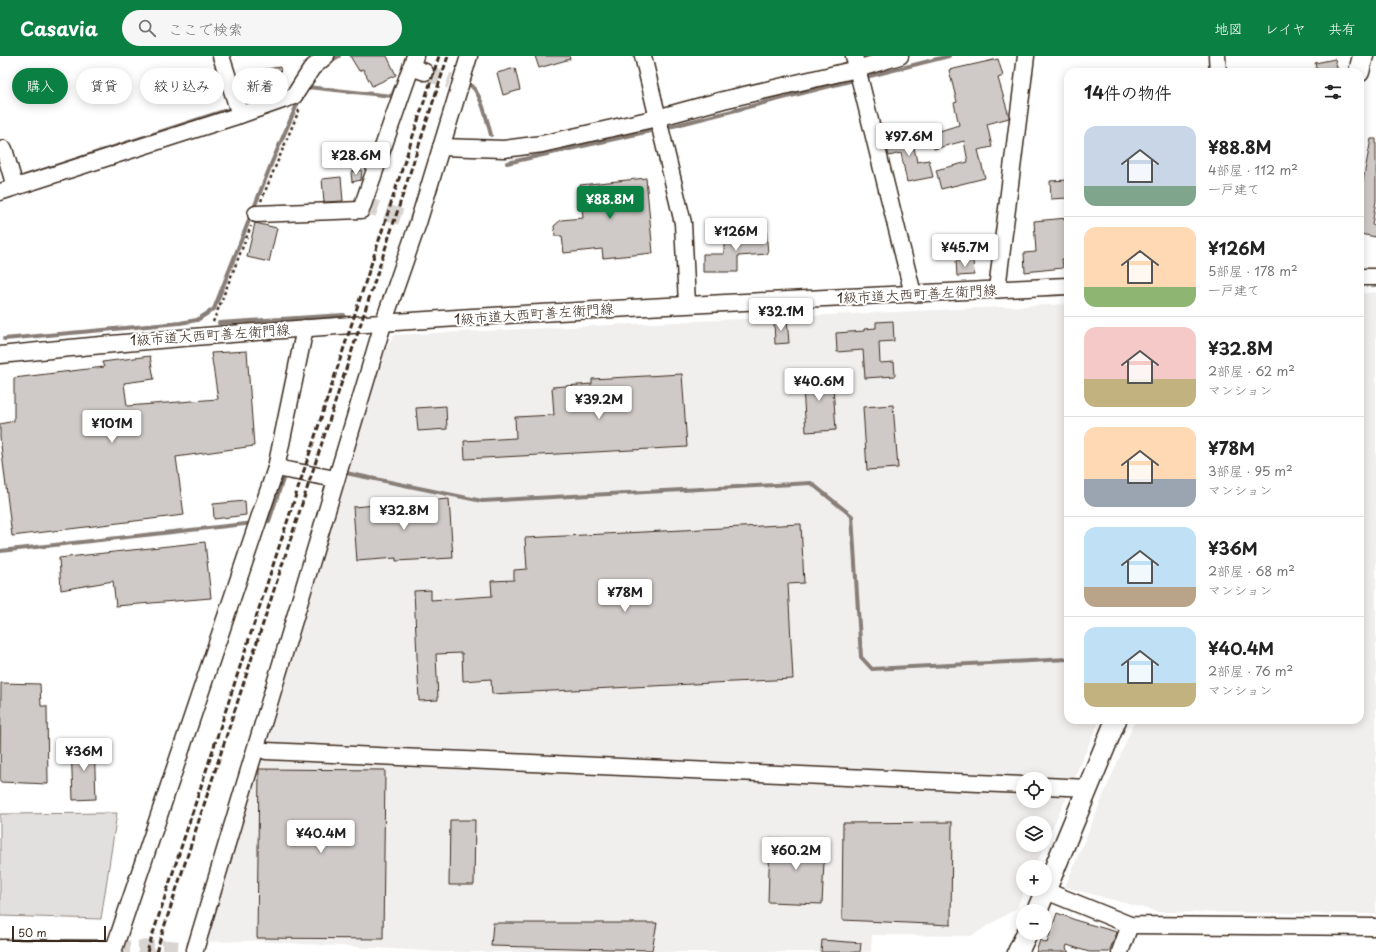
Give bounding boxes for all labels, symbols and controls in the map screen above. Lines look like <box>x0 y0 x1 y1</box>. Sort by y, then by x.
search box <box>122 10 402 46</box>
text: Casavia <box>20 14 98 42</box>
icon: search <box>136 17 158 39</box>
text: ここで検索 <box>168 17 243 40</box>
text: 地図 <box>1215 18 1243 39</box>
text: レイヤ <box>1265 18 1306 39</box>
text: 共有 <box>1328 18 1356 39</box>
chip: 購入 <box>12 68 68 104</box>
chip: 賃貸 <box>76 68 132 104</box>
chip: 絞り込み <box>140 68 224 104</box>
chip: 新着 <box>232 68 288 104</box>
text: 14件の物件 <box>1084 79 1172 105</box>
icon: filters <box>1322 81 1344 103</box>
pin: ¥97.6M <box>876 123 942 157</box>
text: ¥97.6M <box>885 126 933 145</box>
text: ¥88.8M <box>1208 134 1271 160</box>
pin: ¥28.6M <box>323 142 389 176</box>
icon: home <box>1116 142 1164 190</box>
text: ¥28.6M <box>331 145 381 164</box>
text: 4部屋 · 112 m² <box>1208 160 1298 179</box>
text: 一戸建て <box>1208 179 1260 198</box>
pin: ¥88.8M <box>577 186 643 220</box>
text: ¥88.8M <box>586 189 634 208</box>
pin: ¥126M <box>708 218 764 252</box>
text: ¥126M <box>714 221 758 240</box>
pin: ¥45.7M <box>932 234 998 268</box>
text: ¥126M <box>1208 235 1265 261</box>
text: ¥45.7M <box>941 237 989 256</box>
icon: home <box>1116 243 1164 291</box>
text: 5部屋 · 178 m² <box>1208 261 1298 280</box>
street label: 1級市道大西町善左衛門線 <box>836 279 998 308</box>
text: 一戸建て <box>1208 280 1260 299</box>
street label: 1級市道大西町善左衛門線 <box>453 297 615 330</box>
pin: ¥32.1M <box>748 298 814 332</box>
text: ¥32.1M <box>758 301 804 320</box>
street label: 1級市道大西町善左衛門線 <box>129 318 291 351</box>
text: ¥32.8M <box>1208 335 1273 361</box>
icon: home <box>1116 343 1164 391</box>
text: 2部屋 · 62 m² <box>1208 361 1295 380</box>
pin: ¥40.6M <box>786 368 852 402</box>
text: ¥40.6M <box>793 371 845 390</box>
text: マンション <box>1208 380 1272 399</box>
pin: ¥39.2M <box>566 386 632 420</box>
text: ¥39.2M <box>575 389 623 408</box>
pin: ¥101M <box>84 410 140 444</box>
text: ¥101M <box>91 413 133 432</box>
text: ¥78M <box>1208 435 1255 461</box>
icon: home <box>1116 443 1164 491</box>
text: 3部屋 · 95 m² <box>1208 461 1293 480</box>
text: マンション <box>1208 480 1272 499</box>
pin: ¥32.8M <box>371 497 437 531</box>
text: ¥32.8M <box>379 500 429 519</box>
text: ¥36M <box>1208 535 1258 561</box>
icon: home <box>1116 543 1164 591</box>
text: 2部屋 · 68 m² <box>1208 561 1295 580</box>
pin: ¥78M <box>601 579 649 613</box>
text: マンション <box>1208 580 1272 599</box>
text: ¥78M <box>607 582 643 601</box>
text: ¥40.4M <box>1208 635 1274 661</box>
icon: home <box>1116 643 1164 691</box>
text: 2部屋 · 76 m² <box>1208 661 1293 680</box>
text: マンション <box>1208 680 1272 699</box>
pin: ¥36M <box>60 738 108 772</box>
text: ¥36M <box>65 741 103 760</box>
map controls <box>1016 772 1052 940</box>
button: locate <box>1016 772 1052 808</box>
button: layers <box>1016 816 1052 852</box>
pin: ¥40.4M <box>288 820 354 854</box>
text: ¥40.4M <box>296 823 346 842</box>
pin: ¥60.2M <box>763 837 829 871</box>
text: ¥60.2M <box>771 840 821 859</box>
button: + <box>1016 860 1052 896</box>
button: − <box>1016 904 1052 940</box>
scale bar <box>12 924 106 943</box>
text: 50 m <box>18 924 47 941</box>

